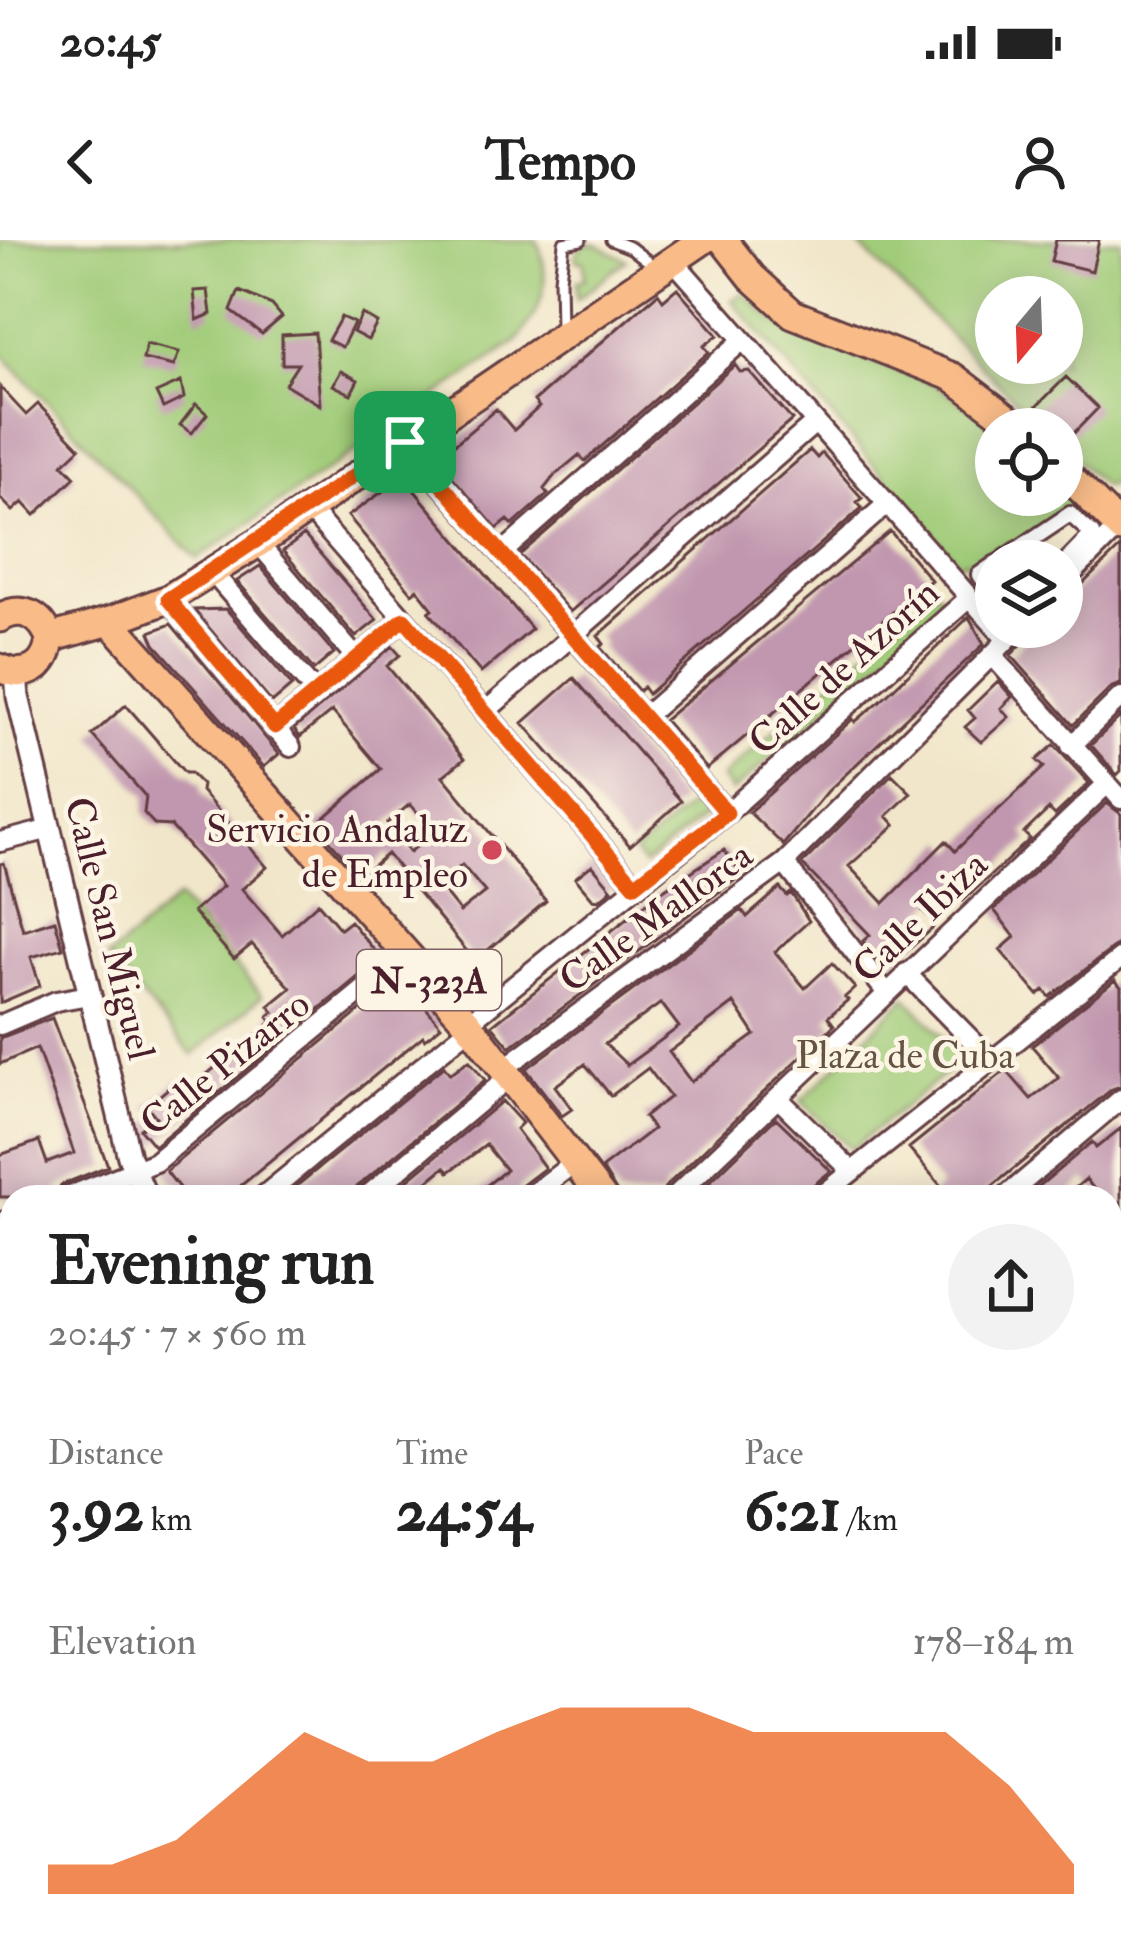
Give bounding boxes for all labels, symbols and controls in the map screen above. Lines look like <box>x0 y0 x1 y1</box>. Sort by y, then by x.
text: 20:45 <box>60 14 161 70</box>
text: Tempo <box>485 128 636 196</box>
icon: back <box>48 129 114 195</box>
icon: person <box>1007 129 1073 195</box>
north arrow <box>975 276 1083 384</box>
map controls <box>975 276 1083 648</box>
pin <box>354 391 456 493</box>
button: locate <box>975 408 1083 516</box>
icon: arrive <box>372 409 438 475</box>
button: layers <box>975 540 1083 648</box>
street label: Calle de Azorín <box>738 569 950 766</box>
street label: Calle San Miguel <box>53 792 166 1065</box>
place label: Servicio Andaluz de Empleo <box>206 805 468 899</box>
street label: Calle Mallorca <box>550 830 763 1004</box>
marker: Servicio Andaluz de Empleo <box>479 837 505 863</box>
street label: Calle Ibiza <box>842 840 998 993</box>
road number: N-323A <box>357 950 501 1010</box>
street label: Calle Pizarro <box>130 980 320 1147</box>
park label: Plaza de Cuba <box>795 1031 1016 1080</box>
text: Evening run <box>48 1221 374 1304</box>
button: share <box>948 1224 1074 1350</box>
text: 20:45 · 7 × 560 m <box>48 1308 306 1357</box>
text: Distance <box>48 1433 163 1474</box>
text: Time <box>396 1433 468 1474</box>
text: Pace <box>744 1433 803 1474</box>
text: 3.92 <box>48 1474 144 1549</box>
text: 24:54 <box>396 1474 531 1549</box>
text: 6:21 <box>744 1474 841 1549</box>
text: km <box>144 1499 192 1540</box>
text: /km <box>841 1499 898 1540</box>
text: Elevation <box>48 1617 197 1666</box>
text: 178–184 m <box>912 1617 1074 1666</box>

